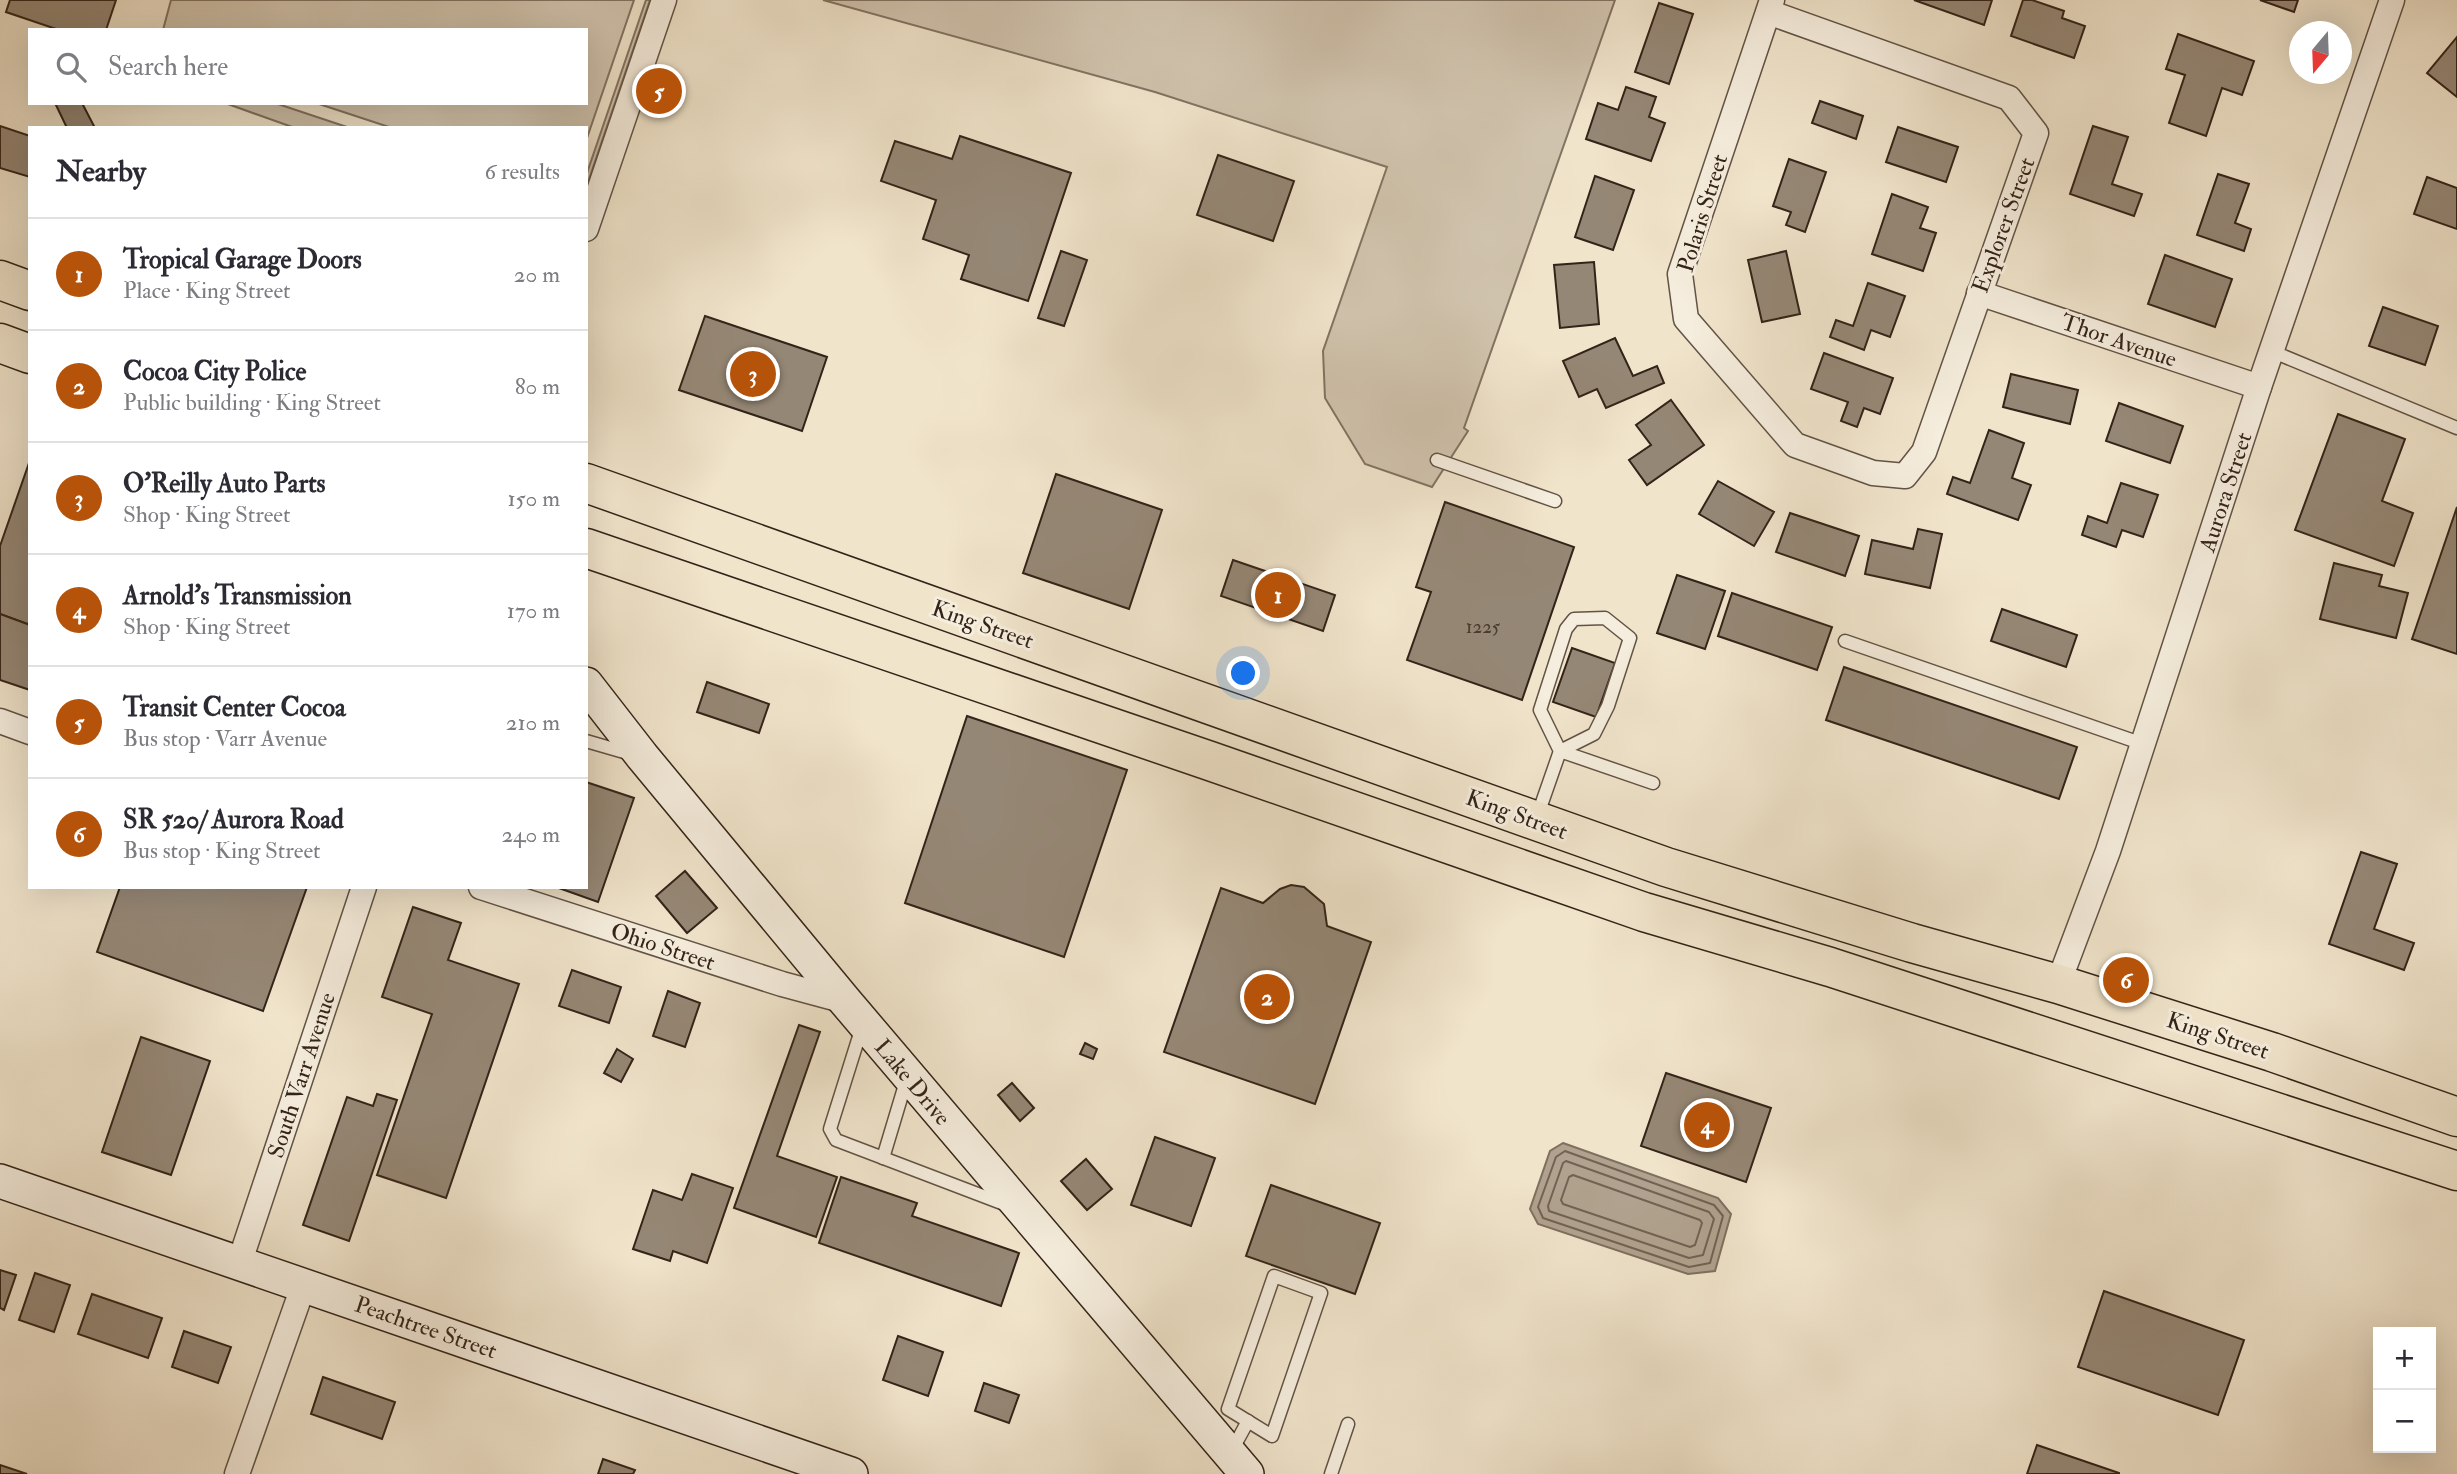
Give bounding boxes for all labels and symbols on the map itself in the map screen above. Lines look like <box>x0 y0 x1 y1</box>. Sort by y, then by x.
north arrow <box>2289 21 2352 84</box>
pin: 5 <box>636 65 682 117</box>
street label: Polaris Street <box>1671 151 1734 276</box>
street label: Explorer Street <box>1966 153 2042 297</box>
street label: Thor Avenue <box>2057 307 2181 374</box>
pin: 3 <box>730 348 776 400</box>
street label: Aurora Street <box>2192 429 2258 557</box>
pin: 1 <box>1255 569 1301 621</box>
street label: King Street <box>928 594 1038 655</box>
house number: 1225 <box>1466 615 1501 639</box>
your location <box>1226 656 1260 690</box>
street label: King Street <box>1462 783 1571 846</box>
street label: Ohio Street <box>607 916 719 977</box>
pin: 6 <box>2103 954 2149 1006</box>
pin: 2 <box>1244 971 1290 1023</box>
street label: South Varr Avenue <box>261 988 342 1162</box>
street label: King Street <box>2163 1005 2273 1066</box>
street label: Lake Drive <box>868 1033 957 1132</box>
pin: 4 <box>1684 1099 1730 1151</box>
street label: Peachtree Street <box>351 1290 501 1365</box>

